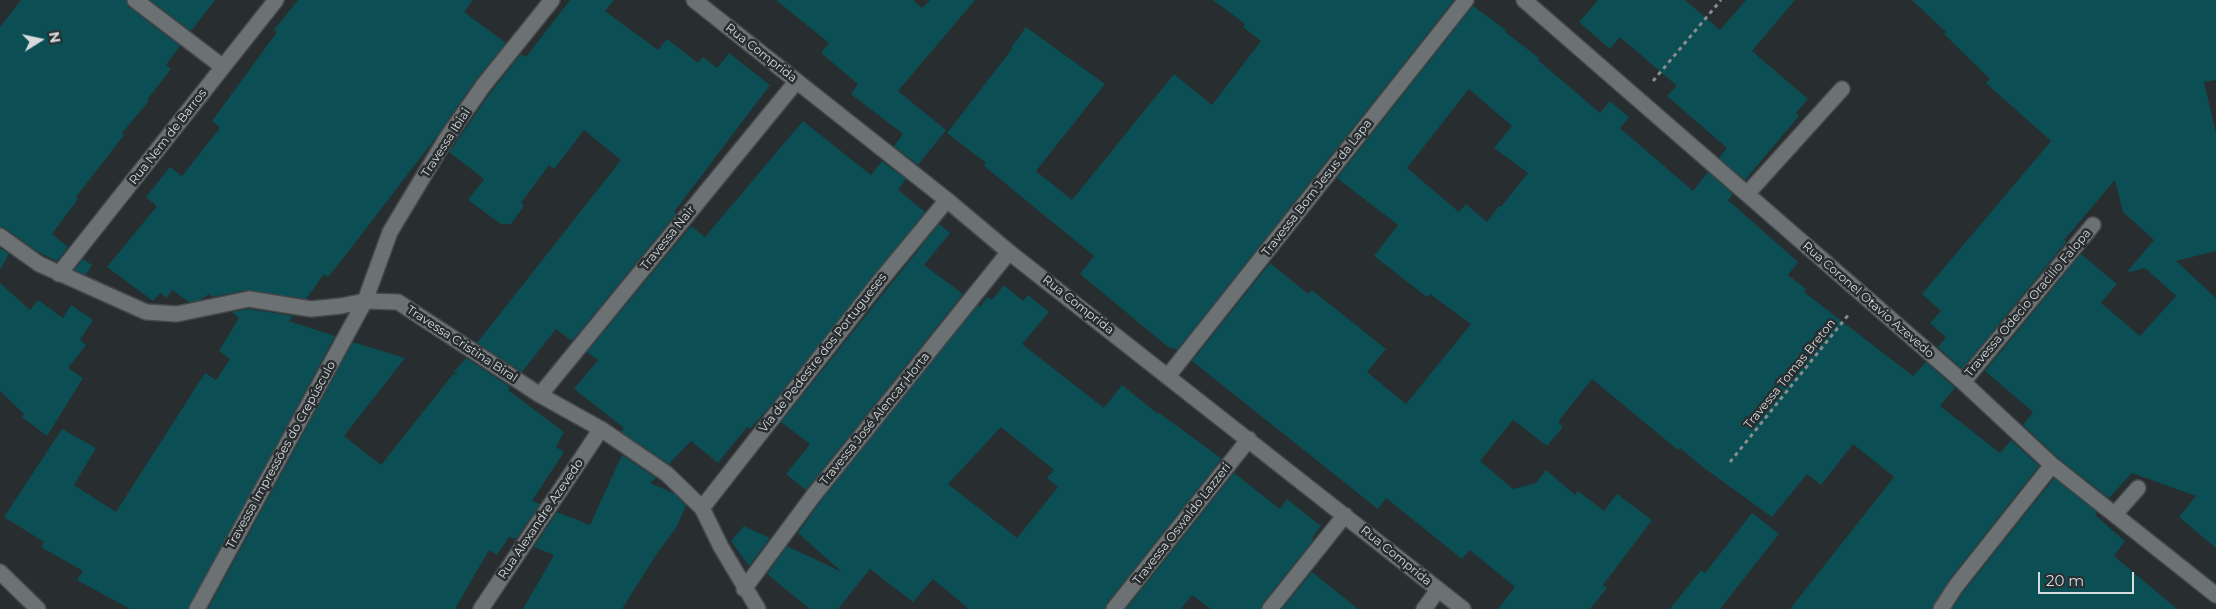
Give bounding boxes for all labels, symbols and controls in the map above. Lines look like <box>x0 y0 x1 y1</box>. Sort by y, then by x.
north arrow <box>15 15 65 65</box>
street label: Rua Comprida <box>722 21 800 85</box>
text: N <box>45 30 65 45</box>
street label: Rua Nem de Barros <box>126 86 210 188</box>
street label: Travessa Ibiai <box>419 106 473 180</box>
street label: Travessa Bom Jesus da Lapa <box>1259 117 1375 259</box>
street label: Travessa Nair <box>638 203 698 273</box>
street label: Travessa Odecio Oracilio Falopa <box>1962 226 2094 380</box>
street label: Rua Coronel Otavio Azevedo <box>1799 239 1937 361</box>
street label: Via de Pedestre dos Portugueses <box>756 271 890 435</box>
street label: Rua Comprida <box>1039 273 1117 337</box>
street label: Travessa Cristina Biral <box>404 303 520 385</box>
street label: Travessa Tomas Breton <box>1741 316 1839 432</box>
street label: Travessa José Alencar Horta <box>817 350 933 488</box>
street label: Travessa Impressões do Crepúsculo <box>223 359 339 551</box>
street label: Rua Alexandre Azevedo <box>495 456 587 582</box>
street label: Travessa Oswaldo Lazzeri <box>1130 460 1234 588</box>
street label: Rua Comprida <box>1358 523 1434 589</box>
scale bar <box>2041 562 2137 594</box>
text: 20 m <box>2046 571 2084 590</box>

